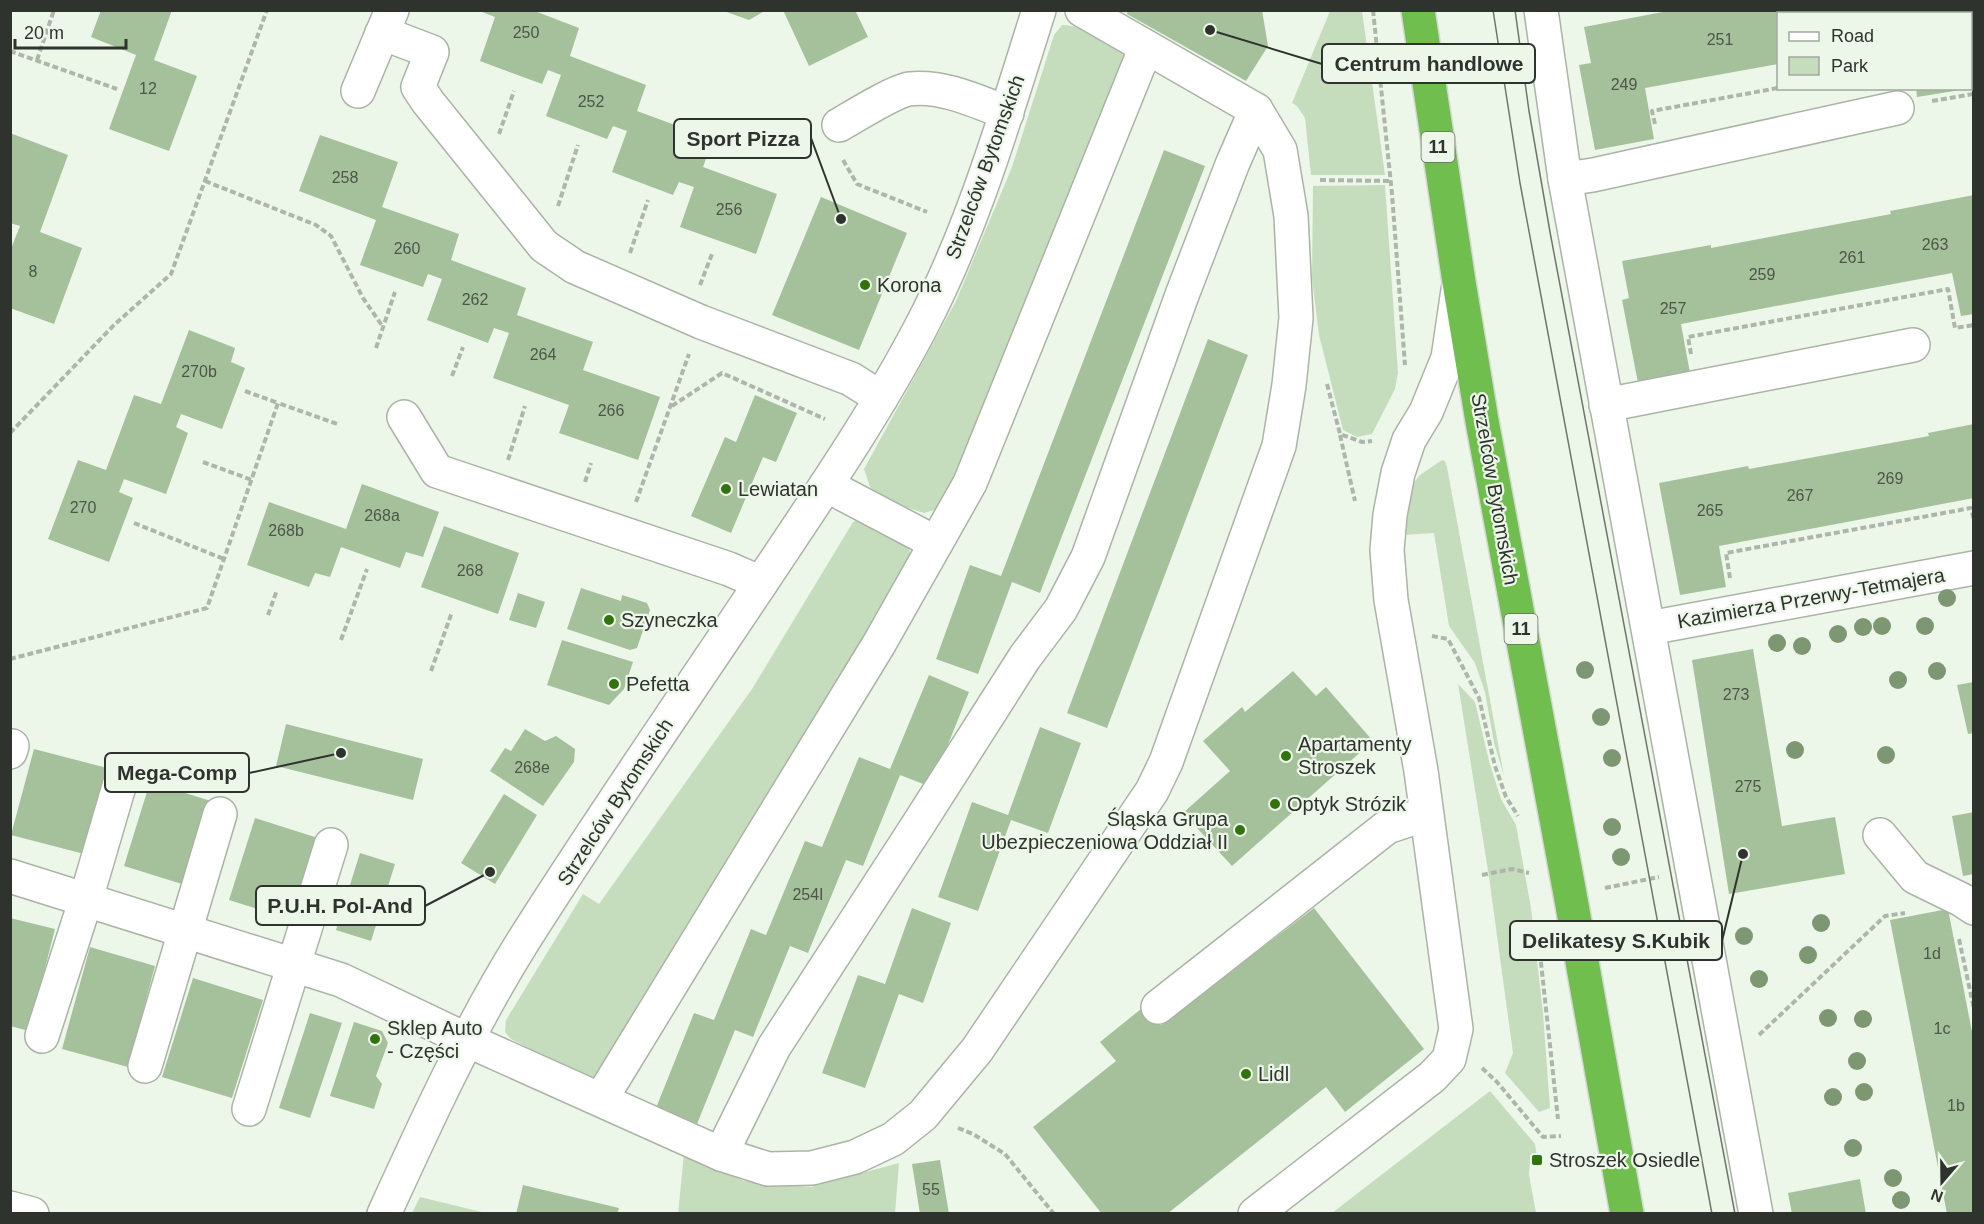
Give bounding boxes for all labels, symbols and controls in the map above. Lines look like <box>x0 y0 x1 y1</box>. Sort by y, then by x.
scale bar <box>15 12 126 50</box>
legend <box>1777 12 1972 90</box>
text: 20 m <box>24 23 64 43</box>
house number: 250 <box>513 24 539 41</box>
text: Road <box>1831 26 1874 46</box>
house number: 251 <box>1707 31 1733 48</box>
callout: Centrum handlowe <box>1322 44 1535 83</box>
text: Centrum handlowe <box>1334 52 1524 75</box>
text: Park <box>1831 56 1869 76</box>
street label: Strzelców Bytomskich <box>941 72 1029 262</box>
house number: 249 <box>1611 76 1637 93</box>
house number: 12 <box>139 80 157 97</box>
house number: 252 <box>578 93 604 110</box>
callout: Sport Pizza <box>674 119 811 158</box>
text: Sport Pizza <box>686 127 800 150</box>
road number: 11 <box>1422 132 1454 162</box>
house number: 258 <box>332 169 358 186</box>
house number: 256 <box>716 201 742 218</box>
house number: 263 <box>1922 236 1948 253</box>
house number: 260 <box>394 240 420 257</box>
house number: 261 <box>1839 249 1865 266</box>
house number: 8 <box>29 263 38 280</box>
house number: 259 <box>1749 266 1775 283</box>
place label: Korona <box>877 274 942 296</box>
marker: Korona <box>858 278 872 292</box>
house number: 262 <box>462 291 488 308</box>
house number: 257 <box>1660 300 1686 317</box>
house number: 264 <box>530 346 556 363</box>
house number: 270b <box>181 363 217 380</box>
street label: Strzelców Bytomskich <box>1467 391 1523 587</box>
house number: 266 <box>598 402 624 419</box>
house number: 269 <box>1877 470 1903 487</box>
place label: Lewiatan <box>738 478 818 500</box>
marker: Lewiatan <box>719 482 733 496</box>
house number: 267 <box>1787 487 1813 504</box>
house number: 270 <box>70 499 96 516</box>
house number: 265 <box>1697 502 1723 519</box>
house number: 268a <box>364 507 400 524</box>
house number: 268b <box>268 522 304 539</box>
house number: 268 <box>457 562 483 579</box>
street label: Kazimierza Przerwy-Tetmajera <box>1676 563 1947 632</box>
place label: Szyneczka <box>621 609 719 631</box>
marker: Szyneczka <box>602 613 616 627</box>
road number: 11 <box>1504 614 1538 644</box>
place label: Pefetta <box>626 673 690 695</box>
marker: Pefetta <box>607 677 621 691</box>
house number: 273 <box>1723 686 1749 703</box>
street label: Strzelców Bytomskich <box>553 714 677 890</box>
place label: Apartamenty Stroszek <box>1298 733 1411 778</box>
marker: Apartamenty Stroszek <box>1279 749 1293 763</box>
callout: Mega-Comp <box>105 753 249 792</box>
house number: 268e <box>514 759 550 776</box>
text: Mega-Comp <box>117 761 237 784</box>
house number: 275 <box>1735 778 1761 795</box>
place label: Optyk Strózik <box>1287 793 1407 815</box>
marker: Optyk Strózik <box>1268 797 1282 811</box>
place label: Śląska Grupa Ubezpieczeniowa Oddział II <box>981 807 1229 853</box>
marker: Śląska Grupa Ubezpieczeniowa Oddział II <box>1233 823 1247 837</box>
callout: P.U.H. Pol-And <box>256 886 425 925</box>
house number: 254I <box>792 886 824 903</box>
text: P.U.H. Pol-And <box>267 894 413 917</box>
callout: Delikatesy S.Kubik <box>1510 921 1722 960</box>
text: Delikatesy S.Kubik <box>1522 929 1710 952</box>
house number: 1d <box>1923 945 1941 962</box>
place label: Sklep Auto - Części <box>387 1017 483 1062</box>
house number: 1c <box>1934 1020 1950 1037</box>
marker: Sklep Auto - Części <box>368 1032 382 1046</box>
place label: Lidl <box>1258 1063 1289 1085</box>
marker: Lidl <box>1239 1067 1253 1081</box>
house number: 1b <box>1947 1097 1965 1114</box>
place label: Stroszek Osiedle <box>1549 1149 1700 1171</box>
north arrow <box>1912 1152 1972 1212</box>
marker: Stroszek Osiedle <box>1530 1153 1544 1167</box>
house number: 55 <box>922 1181 940 1198</box>
text: N <box>1929 1186 1945 1206</box>

